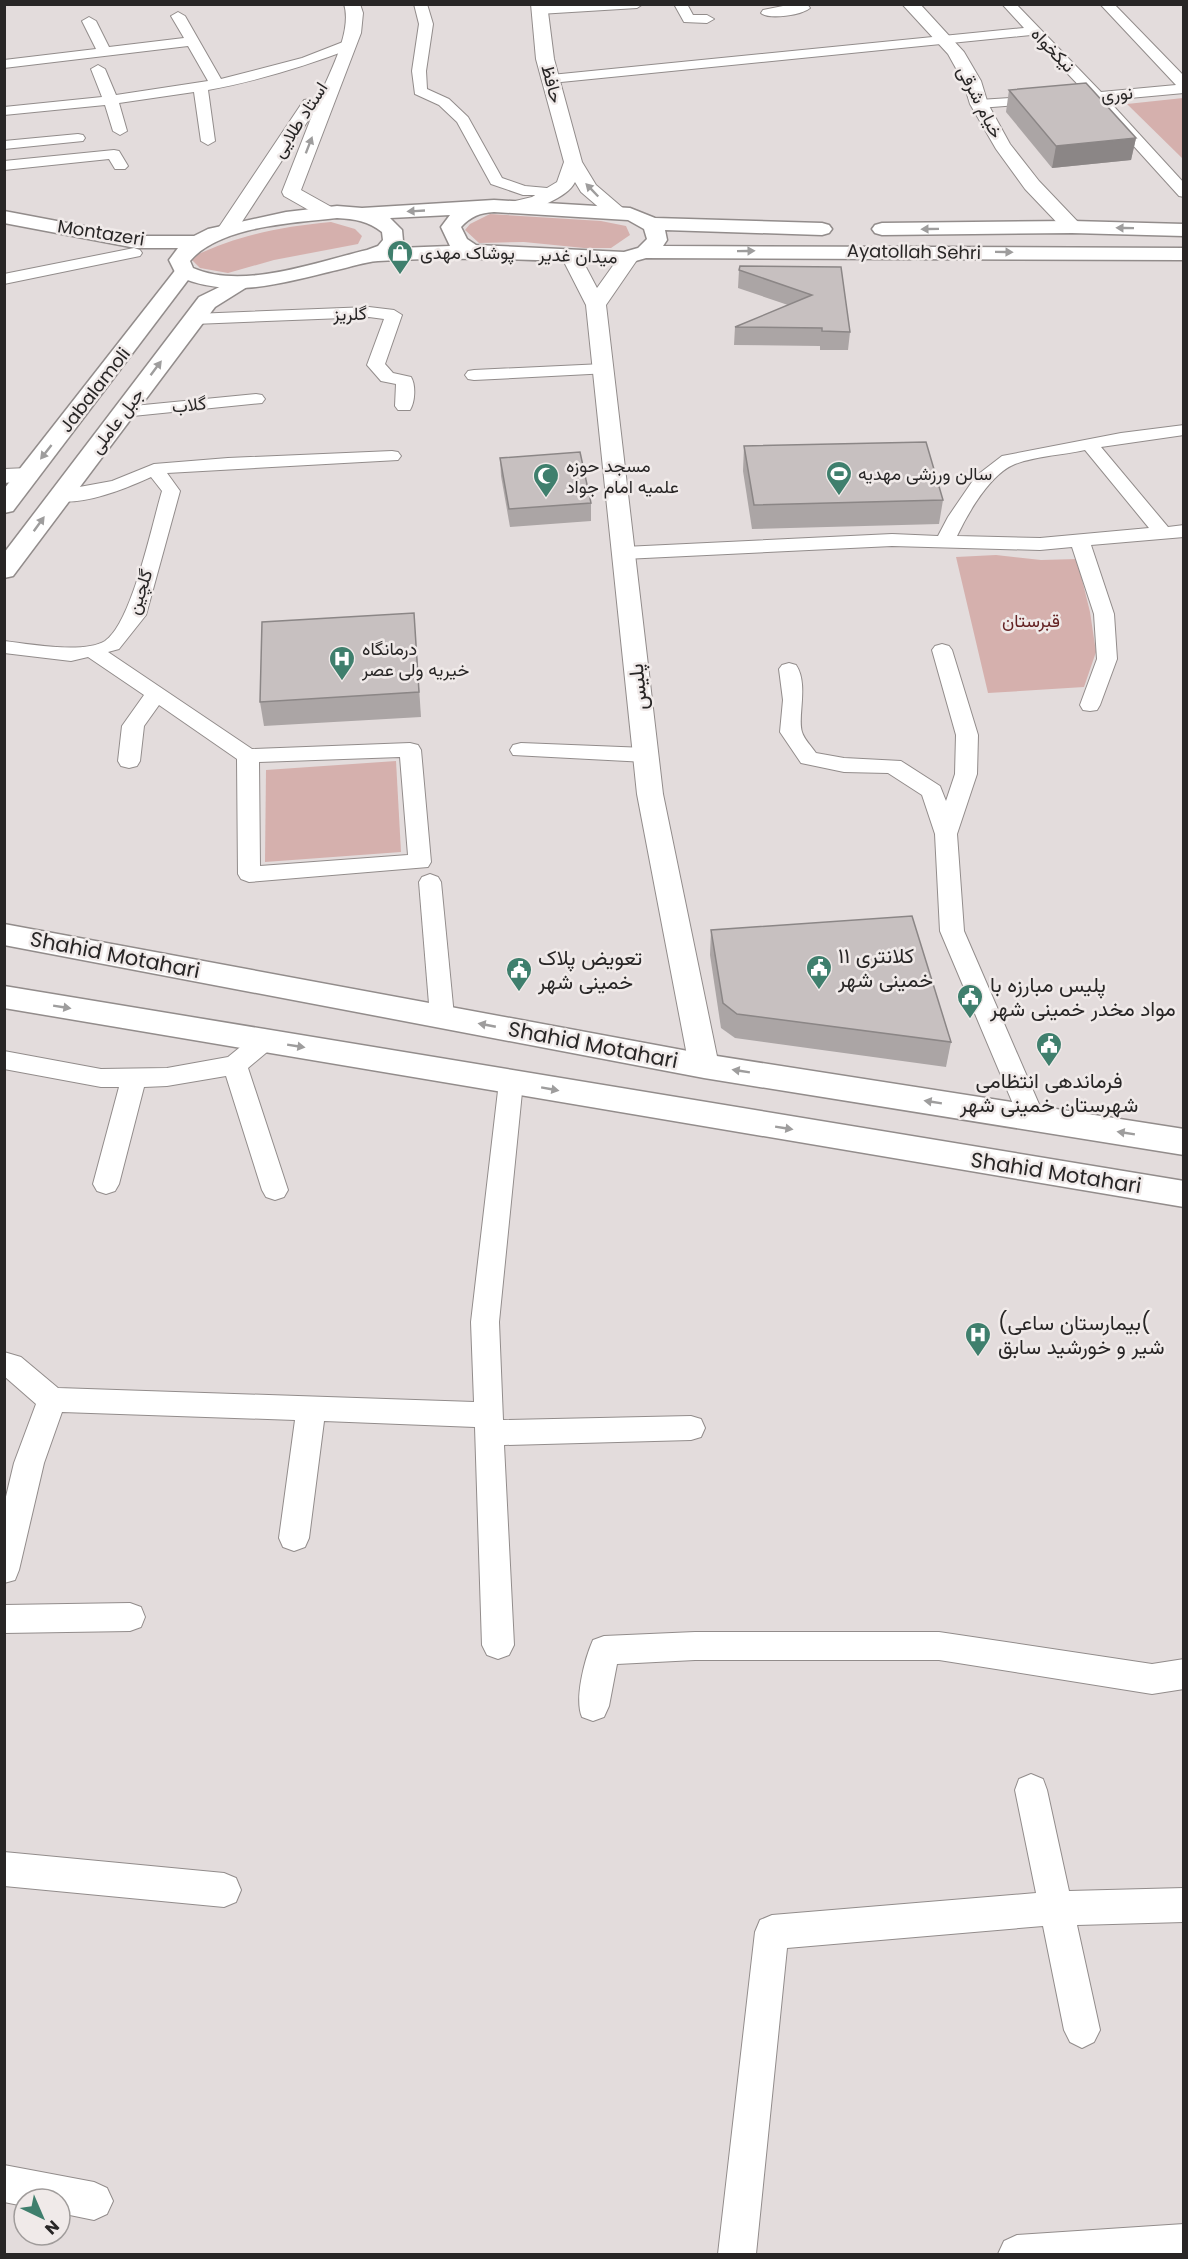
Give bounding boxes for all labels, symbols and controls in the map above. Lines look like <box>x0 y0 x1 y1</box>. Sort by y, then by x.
street label: نیکخواه <box>1026 22 1081 78</box>
street label: خیام شرقی <box>951 61 1009 142</box>
street label: حافظ <box>535 62 570 106</box>
street label: استاد طلایی <box>266 77 333 162</box>
street label: نوری <box>1100 80 1134 107</box>
one-way arrow <box>305 135 315 153</box>
one-way arrow <box>585 183 599 198</box>
one-way arrow <box>406 206 425 215</box>
street label: Montazeri <box>56 213 146 252</box>
one-way arrow <box>921 224 940 233</box>
one-way arrow <box>1116 224 1135 233</box>
shop icon: پوشاک مهدی <box>385 238 415 276</box>
street label: Ayatollah Sehri <box>847 238 981 265</box>
place label: پوشاک مهدی <box>420 240 515 265</box>
street label: میدان غدیر <box>537 242 618 269</box>
one-way arrow <box>736 246 755 256</box>
one-way arrow <box>994 248 1013 257</box>
street label: گلریز <box>332 301 367 326</box>
street label: Jabalamoli <box>53 342 136 437</box>
one-way arrow <box>150 361 162 376</box>
street label: جبل عاملی <box>84 383 150 459</box>
street label: گلاب <box>170 390 207 419</box>
one-way arrow <box>41 445 53 460</box>
place label: مسجد حوزه علمیه امام جواد <box>566 453 679 499</box>
sports icon: سالن ورزشی مهدیه <box>824 459 854 497</box>
mosque icon: مسجد حوزه علمیه امام جواد <box>531 461 561 499</box>
place label: سالن ورزشی مهدیه <box>858 461 992 486</box>
one-way arrow <box>33 516 45 532</box>
street label: گلچین <box>121 566 159 618</box>
park label: قبرستان <box>1002 608 1060 633</box>
place label: درمانگاه خیریه ولی عصر <box>361 636 469 682</box>
hospital icon: درمانگاه خیریه ولی عصر <box>327 644 357 682</box>
street label: پلیس <box>621 662 654 712</box>
street label: Shahid Motahari <box>28 924 202 985</box>
place label: کلانتری ۱۱ خمینی شهر <box>837 941 933 994</box>
place label: تعویض پلاک خمینی شهر <box>537 943 642 996</box>
public building icon: کلانتری ۱۱ خمینی شهر <box>804 953 834 991</box>
public building icon: تعویض پلاک خمینی شهر <box>504 955 534 993</box>
place label: پلیس مبارزه با مواد مخدر خمینی شهر <box>989 970 1176 1023</box>
public building icon: پلیس مبارزه با مواد مخدر خمینی شهر <box>955 982 985 1020</box>
one-way arrow <box>53 1003 72 1012</box>
street label: Shahid Motahari <box>506 1014 680 1075</box>
one-way arrow <box>477 1020 496 1029</box>
public building icon: فرماندهی انتظامی شهرستان خمینی شهر <box>1034 1030 1064 1068</box>
one-way arrow <box>287 1042 306 1051</box>
place label: فرماندهی انتظامی شهرستان خمینی شهر <box>959 1066 1138 1119</box>
one-way arrow <box>731 1067 750 1076</box>
one-way arrow <box>541 1084 560 1093</box>
one-way arrow <box>924 1098 943 1107</box>
one-way arrow <box>775 1123 794 1132</box>
one-way arrow <box>1116 1128 1135 1137</box>
street label: Shahid Motahari <box>969 1145 1143 1200</box>
place label: (بیمارستان ساعی( شیر و خورشید سابق <box>998 1308 1165 1361</box>
hospital icon: (بیمارستان ساعی( شیر و خورشید سابق <box>963 1320 993 1358</box>
north arrow <box>12 2187 72 2247</box>
text: N <box>40 2215 64 2240</box>

